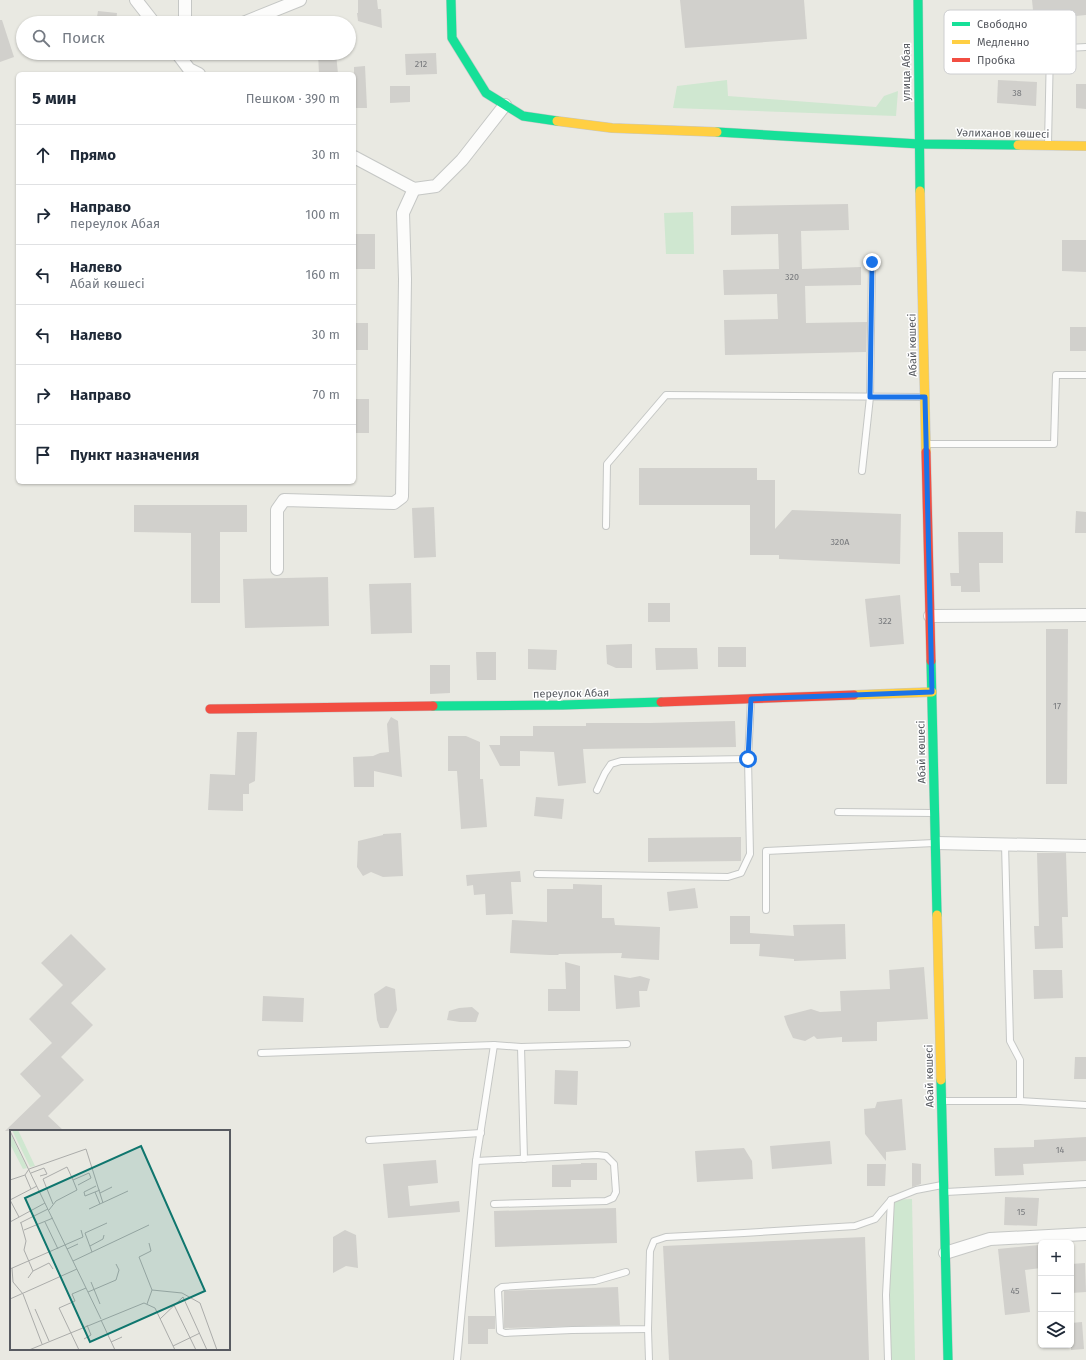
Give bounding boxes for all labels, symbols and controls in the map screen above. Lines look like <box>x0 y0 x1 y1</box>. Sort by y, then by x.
legend <box>944 10 1076 74</box>
search box <box>16 16 356 60</box>
text: Свободно <box>977 18 1027 31</box>
icon: search <box>30 27 52 49</box>
text: Поиск <box>62 29 105 47</box>
text: Медленно <box>977 36 1029 49</box>
street label: улица Абая <box>900 43 913 101</box>
text: Пробка <box>977 54 1015 67</box>
house number: 212 <box>415 59 427 69</box>
text: 5 мин <box>32 88 77 109</box>
house number: 38 <box>1012 88 1022 98</box>
text: Пешком · 390 m <box>246 91 340 106</box>
street label: Уәлиханов көшесі <box>956 126 1049 141</box>
icon: ahead <box>32 144 54 166</box>
text: Прямо <box>70 146 116 164</box>
text: 30 m <box>312 147 340 162</box>
text: Направо <box>70 198 131 216</box>
icon: right <box>32 204 54 226</box>
text: 100 m <box>305 207 340 222</box>
text: переулок Абая <box>70 216 160 231</box>
route end <box>863 253 881 271</box>
text: Налево <box>70 258 122 276</box>
icon: left <box>32 264 54 286</box>
text: 160 m <box>306 267 340 282</box>
house number: 320 <box>785 272 799 282</box>
text: Абай көшесі <box>70 276 145 291</box>
street label: Абай көшесі <box>905 313 920 377</box>
icon: left <box>32 324 54 346</box>
text: Налево <box>70 326 122 344</box>
text: 30 m <box>312 327 340 342</box>
icon: right <box>32 384 54 406</box>
text: Направо <box>70 386 131 404</box>
text: 70 m <box>313 387 340 402</box>
icon: arrive <box>32 444 54 466</box>
text: Пункт назначения <box>70 446 199 464</box>
house number: 320А <box>830 537 850 547</box>
house number: 322 <box>878 616 892 626</box>
street label: переулок Абая <box>533 686 609 701</box>
house number: 17 <box>1053 701 1061 711</box>
street label: Абай көшесі <box>914 720 929 784</box>
route start <box>739 750 757 768</box>
street label: Абай көшесі <box>922 1044 937 1108</box>
inset map <box>10 1130 230 1350</box>
house number: 14 <box>1056 1145 1065 1155</box>
house number: 15 <box>1017 1207 1026 1217</box>
map controls <box>1038 1240 1074 1348</box>
button: + <box>1038 1240 1074 1276</box>
button: − <box>1038 1276 1074 1312</box>
house number: 45 <box>1010 1286 1020 1296</box>
button: layers <box>1038 1312 1074 1348</box>

